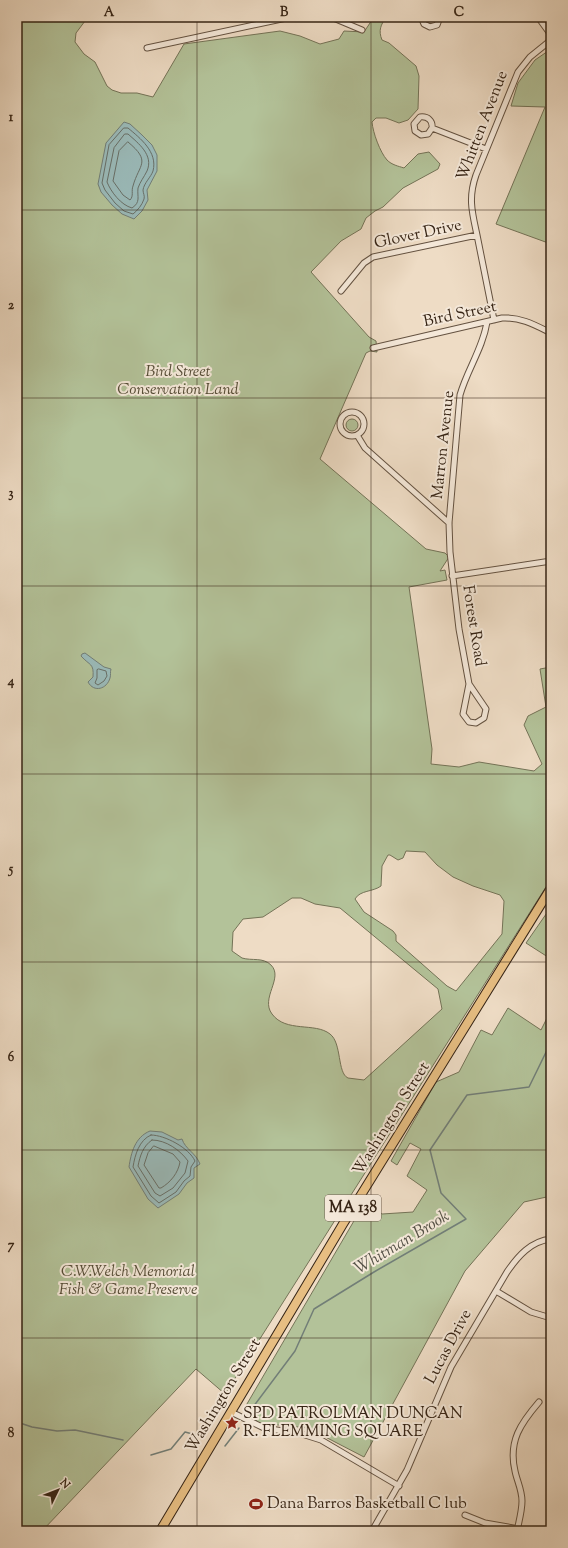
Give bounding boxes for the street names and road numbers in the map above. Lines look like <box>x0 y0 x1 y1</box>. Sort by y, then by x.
street label: Whitten Avenue <box>451 68 515 184</box>
street label: Glover Drive <box>372 215 464 255</box>
street label: Bird Street <box>421 296 499 334</box>
street label: Marron Avenue <box>427 390 461 500</box>
street label: Forest Road <box>455 584 491 668</box>
street label: Washington Street <box>348 1057 436 1180</box>
road number: MA 138 <box>325 1195 381 1221</box>
street label: Lucas Drive <box>420 1306 478 1388</box>
street label: Washington Street <box>181 1334 268 1458</box>

